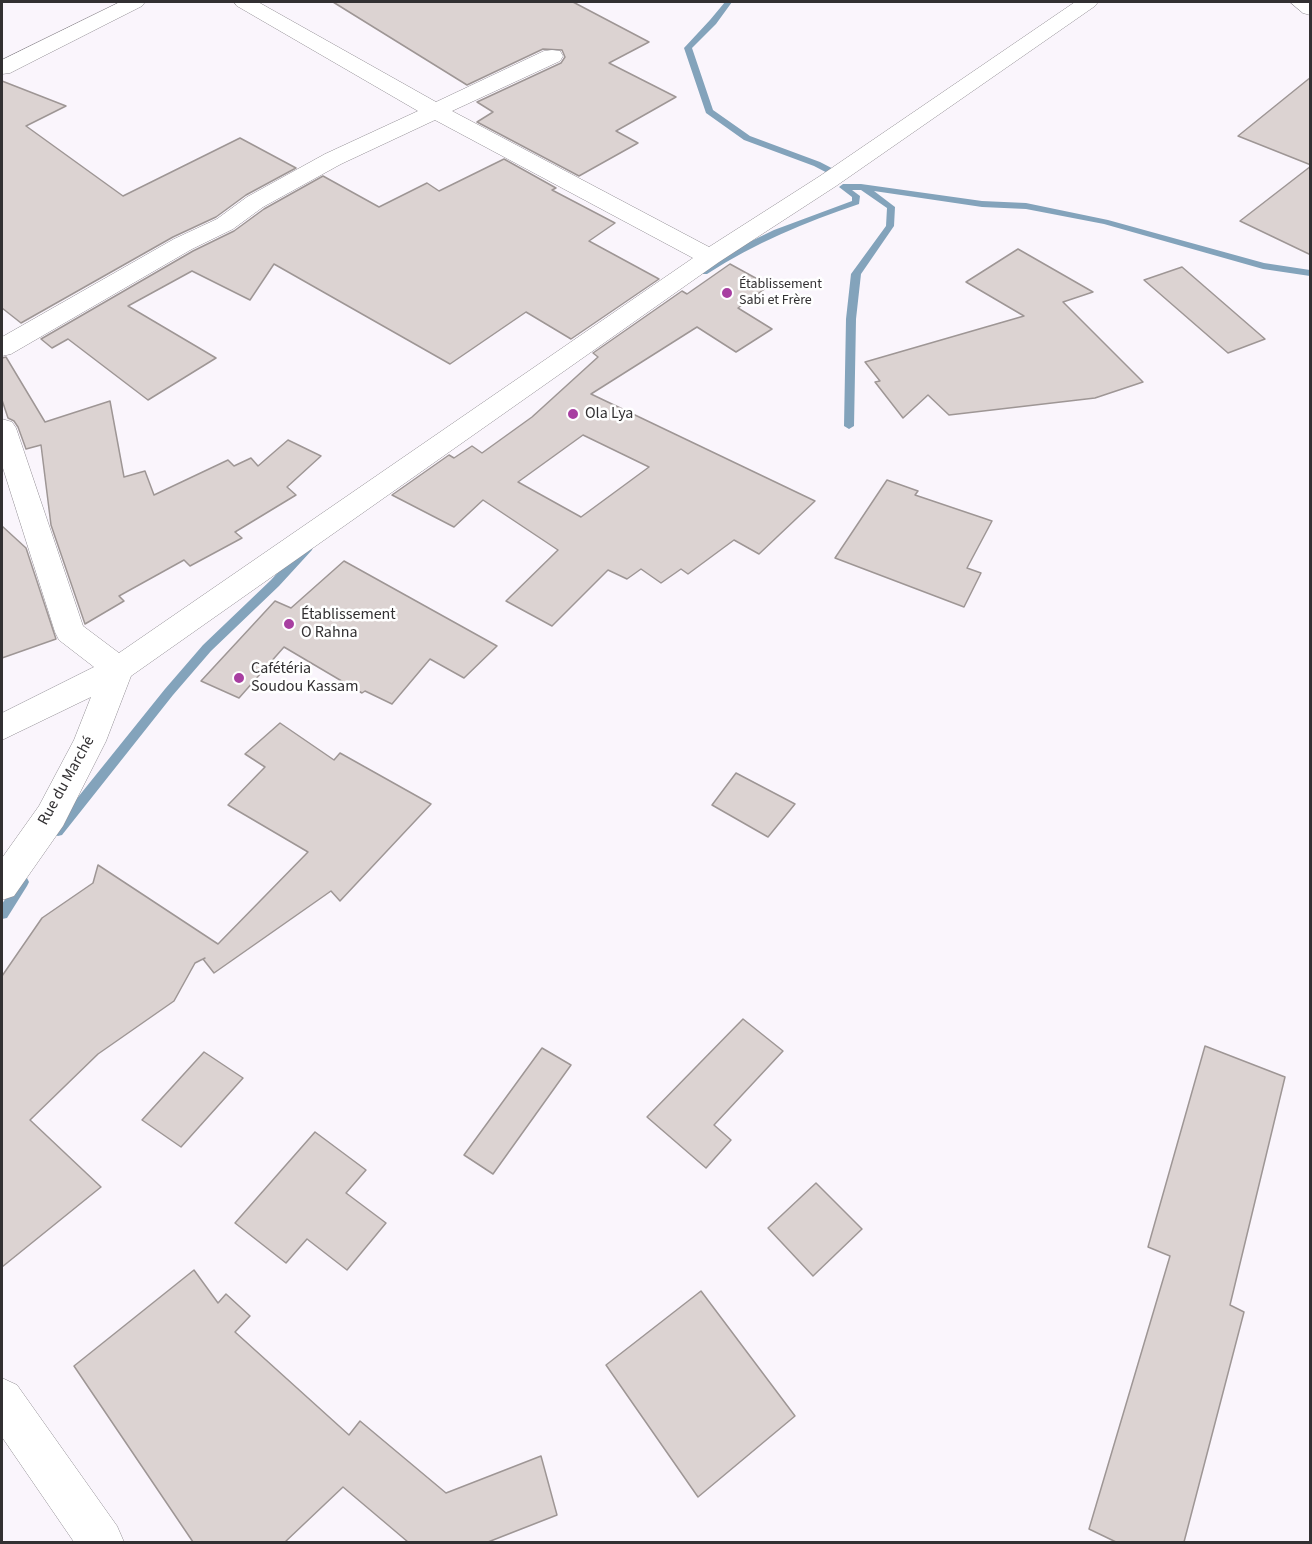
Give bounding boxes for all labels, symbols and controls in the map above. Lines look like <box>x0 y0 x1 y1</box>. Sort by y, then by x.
place label: Établissement Sabi et Frère <box>739 277 822 310</box>
marker: Établissement Sabi et Frère <box>720 286 734 300</box>
place label: Ola Lya <box>585 404 633 424</box>
marker: Ola Lya <box>566 407 580 421</box>
place label: Établissement O Rahna <box>301 605 396 643</box>
marker: Établissement O Rahna <box>282 617 296 631</box>
place label: Cafétéria Soudou Kassam <box>251 659 358 697</box>
marker: Cafétéria Soudou Kassam <box>232 671 246 685</box>
street label: Rue du Marché <box>35 733 99 829</box>

